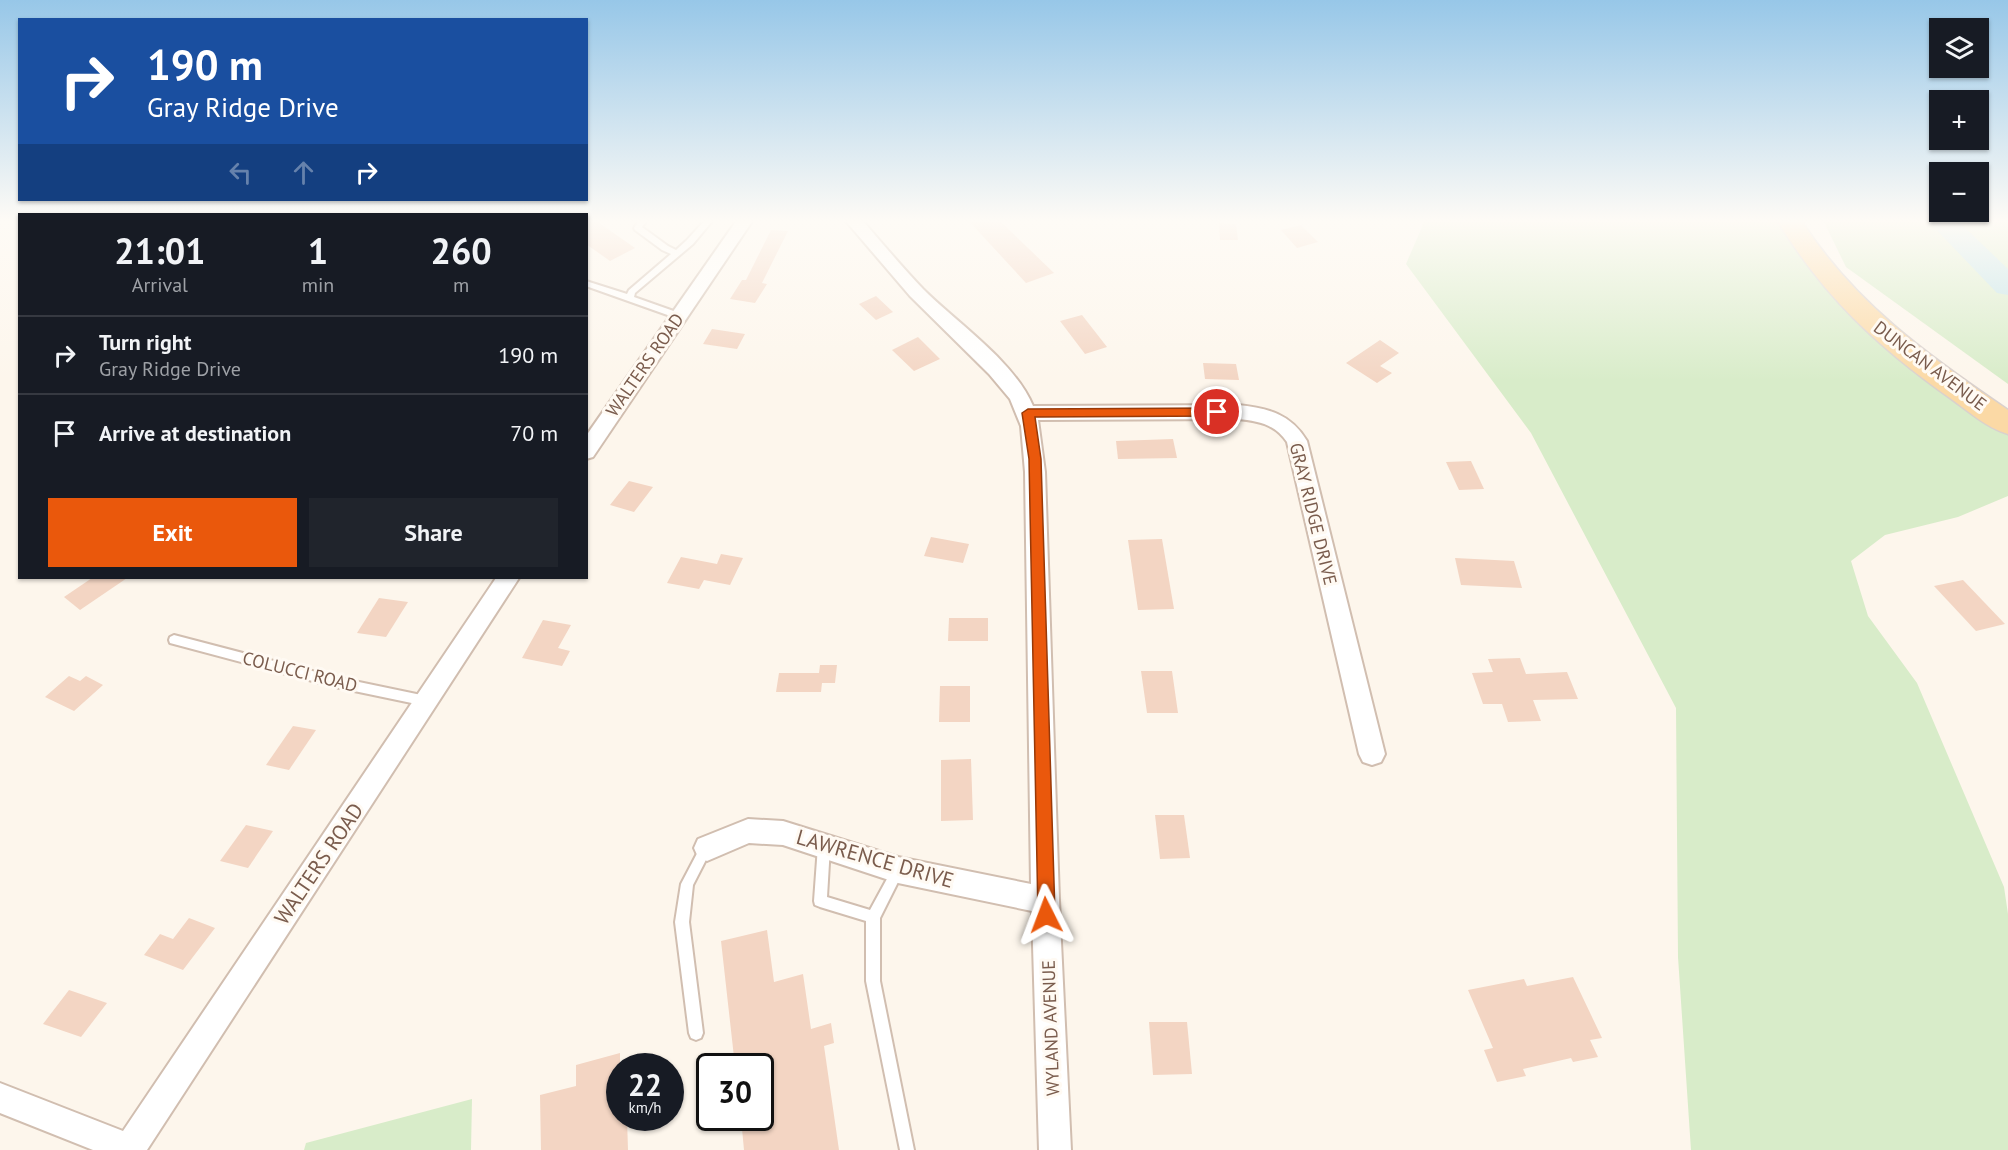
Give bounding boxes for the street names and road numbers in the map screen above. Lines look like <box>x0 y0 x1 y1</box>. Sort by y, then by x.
street label: WALTERS ROAD <box>601 309 689 421</box>
street label: DUNCAN AVENUE <box>1869 316 1991 416</box>
street label: GRAY RIDGE DRIVE <box>1285 440 1342 587</box>
street label: COLUCCI ROAD <box>240 646 360 697</box>
street label: WALTERS ROAD <box>268 798 369 930</box>
street label: LAWRENCE DRIVE <box>793 823 957 894</box>
street label: WYLAND AVENUE <box>1037 960 1064 1096</box>

